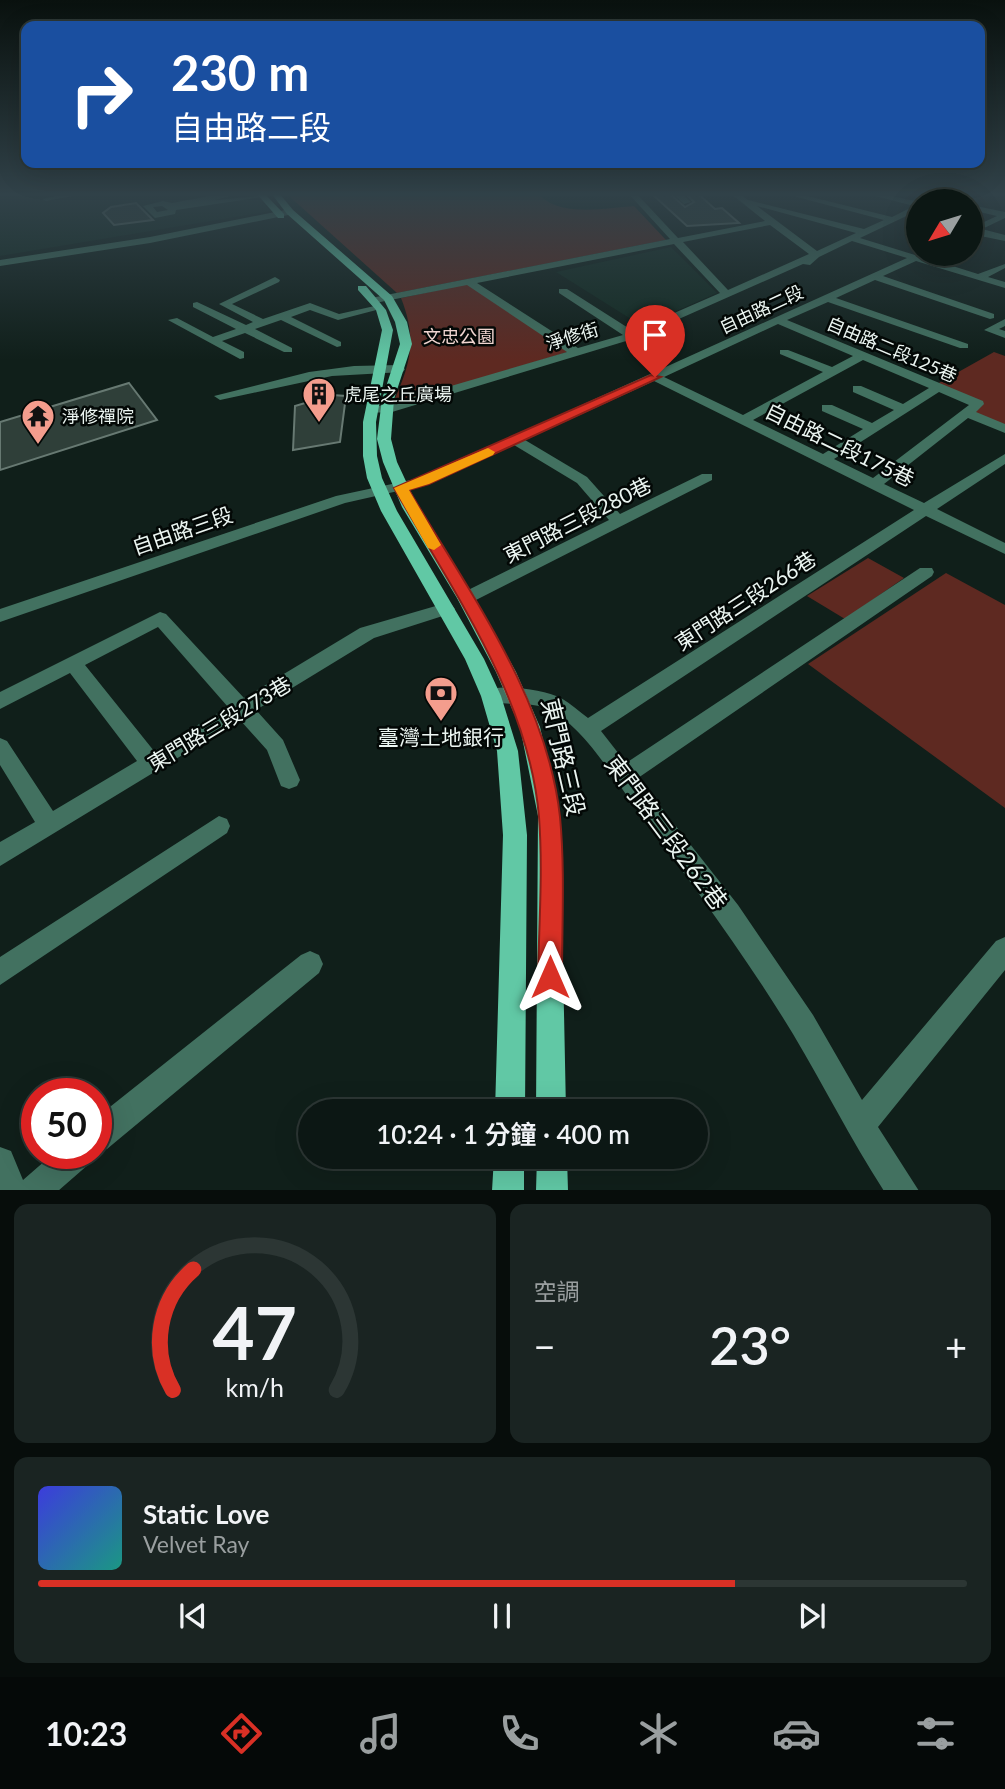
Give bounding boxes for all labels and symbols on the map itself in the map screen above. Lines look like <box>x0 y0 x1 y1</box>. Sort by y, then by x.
north arrow <box>906 189 984 266</box>
street label: 自由路二段 <box>716 280 806 338</box>
pin <box>625 305 685 377</box>
street label: 自由路二段125巷 <box>824 312 960 386</box>
street label: 淨修街 <box>543 318 601 354</box>
park label: 文忠公園 <box>423 325 495 347</box>
building icon: 虎尾之丘廣場 <box>300 375 338 424</box>
place label: 虎尾之丘廣場 <box>344 383 452 405</box>
temple icon: 淨修禪院 <box>19 397 57 446</box>
street label: 自由路二段175巷 <box>761 397 919 491</box>
place label: 淨修禪院 <box>62 405 134 427</box>
street label: 東門路三段280巷 <box>499 471 655 567</box>
street label: 自由路三段 <box>128 501 236 559</box>
street label: 東門路三段266巷 <box>670 545 820 655</box>
street label: 東門路三段273巷 <box>143 670 295 776</box>
bank icon: 臺灣土地銀行 <box>422 674 460 723</box>
street label: 東門路三段 <box>536 695 592 819</box>
place label: 臺灣土地銀行 <box>378 724 504 749</box>
street label: 東門路三段262巷 <box>600 749 734 915</box>
position arrow <box>513 940 587 1014</box>
speed limit sign: 50 <box>21 1078 112 1169</box>

